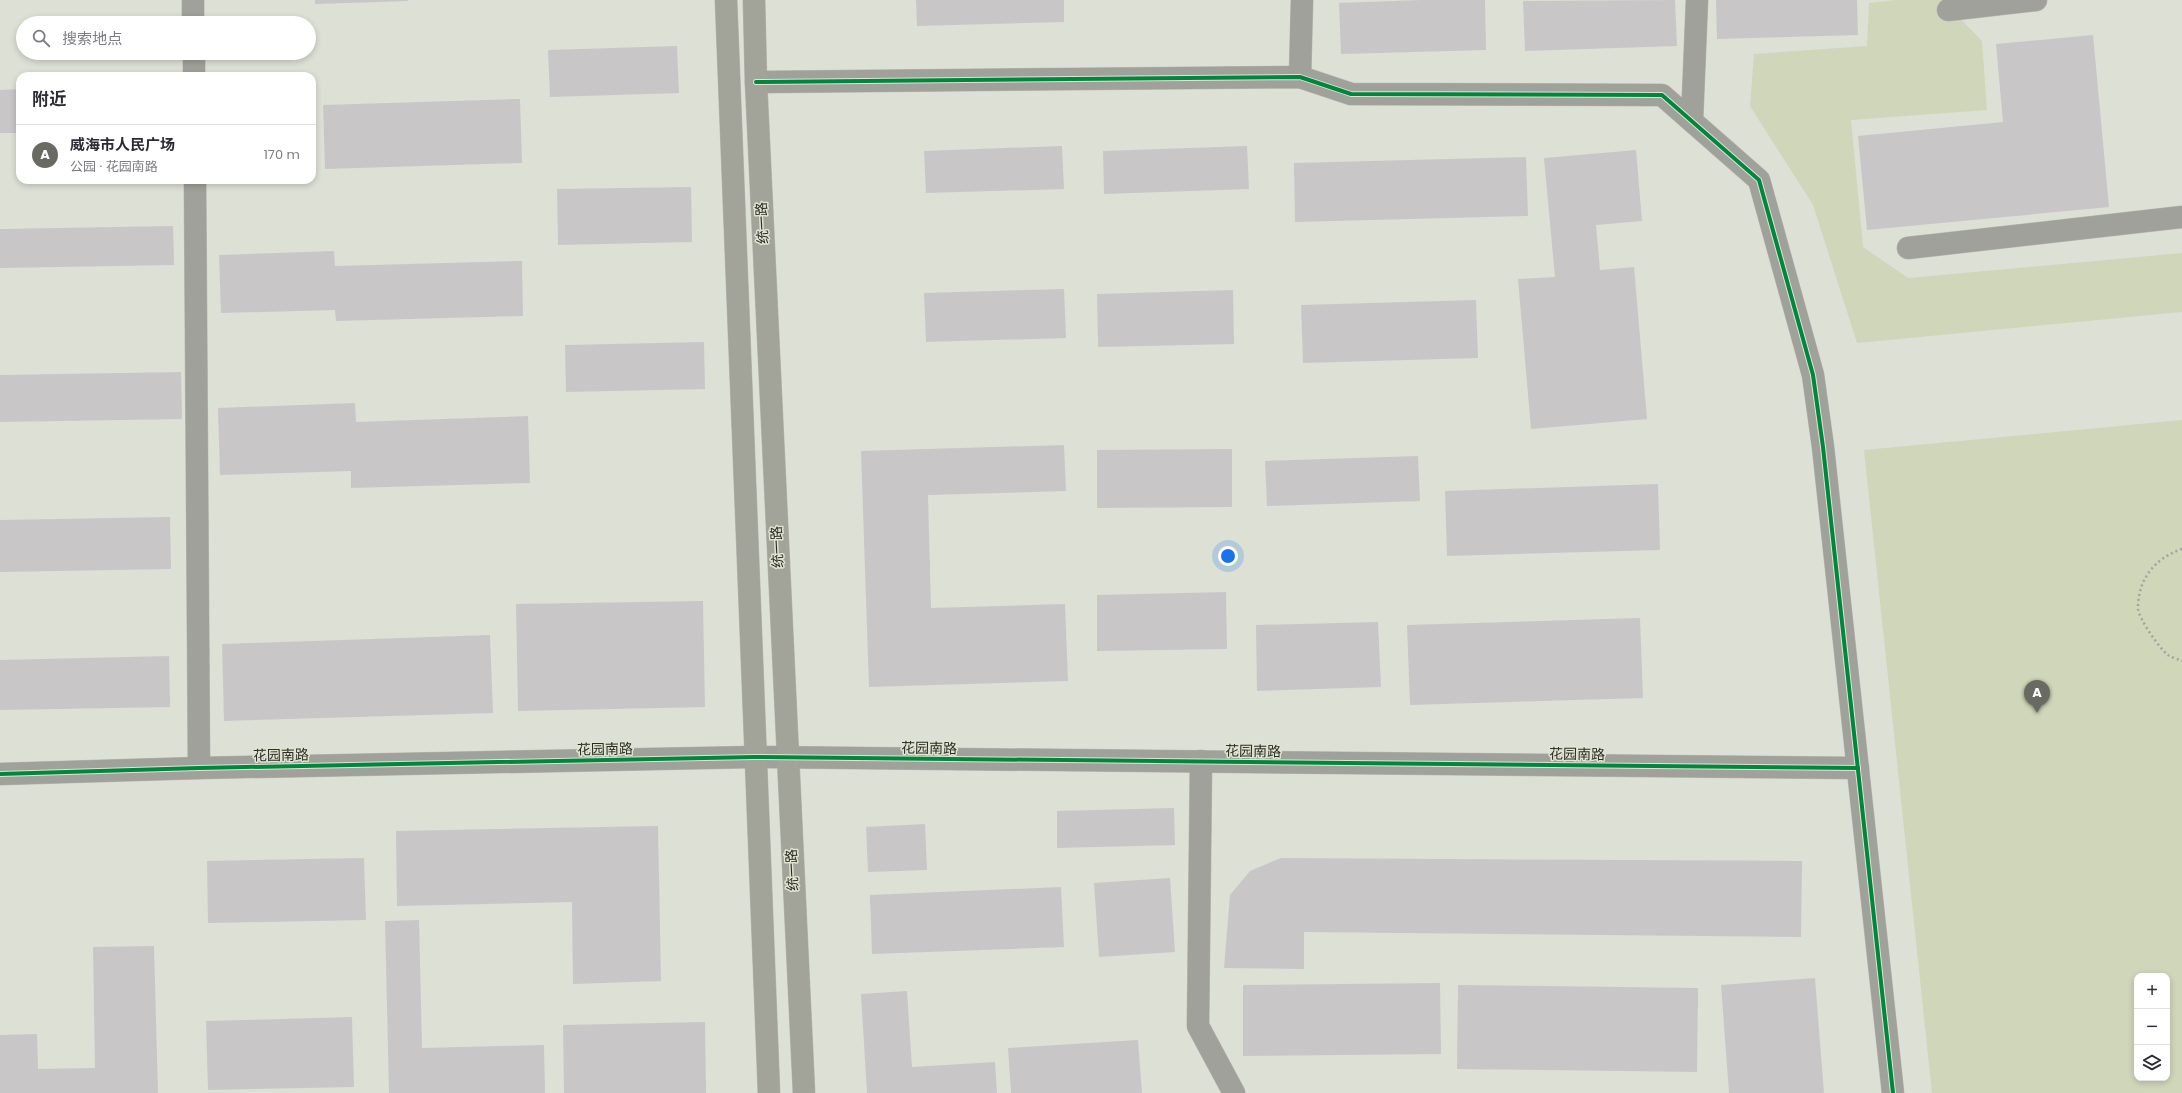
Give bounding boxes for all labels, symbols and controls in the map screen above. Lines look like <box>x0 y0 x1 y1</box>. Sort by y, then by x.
search box <box>16 16 316 60</box>
icon: search <box>30 27 52 49</box>
text: 搜索地点 <box>62 28 122 49</box>
text: 附近 <box>32 87 66 111</box>
text: 威海市人民广场 <box>70 134 175 155</box>
text: A <box>40 145 50 164</box>
text: 170 m <box>264 145 300 164</box>
text: 公园 · 花园南路 <box>70 157 158 176</box>
street label: 统一路 <box>751 202 773 244</box>
street label: 统一路 <box>766 526 788 568</box>
your location <box>1218 546 1238 566</box>
pin: A <box>2024 680 2050 713</box>
street label: 花园南路 <box>901 738 957 758</box>
street label: 花园南路 <box>577 739 633 759</box>
street label: 花园南路 <box>1225 741 1281 761</box>
street label: 花园南路 <box>1549 744 1605 764</box>
street label: 花园南路 <box>253 745 309 765</box>
street label: 统一路 <box>781 849 803 891</box>
map controls <box>2134 973 2170 1081</box>
button: + <box>2134 973 2170 1009</box>
button: − <box>2134 1009 2170 1045</box>
button: layers <box>2134 1045 2170 1081</box>

